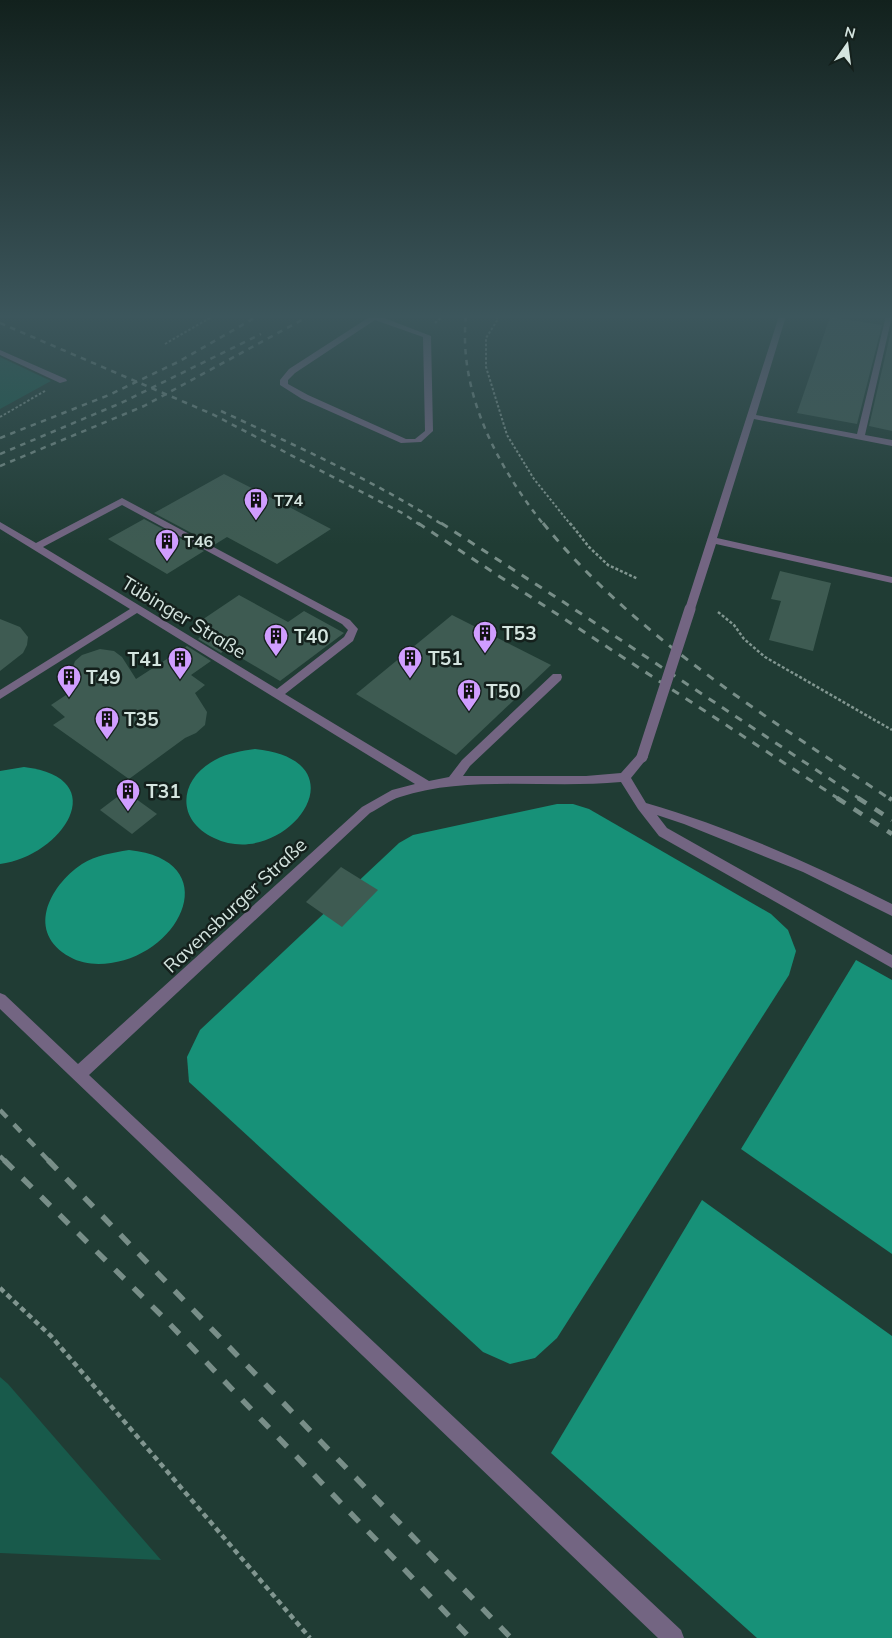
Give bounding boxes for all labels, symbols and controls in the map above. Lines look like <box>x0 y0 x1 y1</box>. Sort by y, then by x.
north arrow <box>822 20 872 70</box>
text: N <box>843 22 857 42</box>
building icon: T74 <box>243 487 269 521</box>
place label: T74 <box>274 490 304 510</box>
building icon: T46 <box>154 528 180 562</box>
place label: T46 <box>184 531 214 551</box>
street label: Tübinger Straße <box>117 570 251 664</box>
building icon: T53 <box>472 620 498 654</box>
place label: T53 <box>502 621 537 645</box>
building icon: T40 <box>263 623 289 657</box>
place label: T40 <box>294 624 329 648</box>
building icon: T51 <box>397 645 423 679</box>
building icon: T41 <box>167 646 193 680</box>
place label: T51 <box>428 646 463 670</box>
place label: T41 <box>127 647 162 671</box>
building icon: T49 <box>56 664 82 698</box>
place label: T49 <box>86 665 121 689</box>
building icon: T50 <box>456 678 482 712</box>
place label: T50 <box>486 679 521 703</box>
building icon: T35 <box>94 706 120 740</box>
place label: T35 <box>124 707 159 731</box>
building icon: T31 <box>115 778 141 812</box>
place label: T31 <box>146 779 181 803</box>
street label: Ravensburger Straße <box>158 832 312 978</box>

